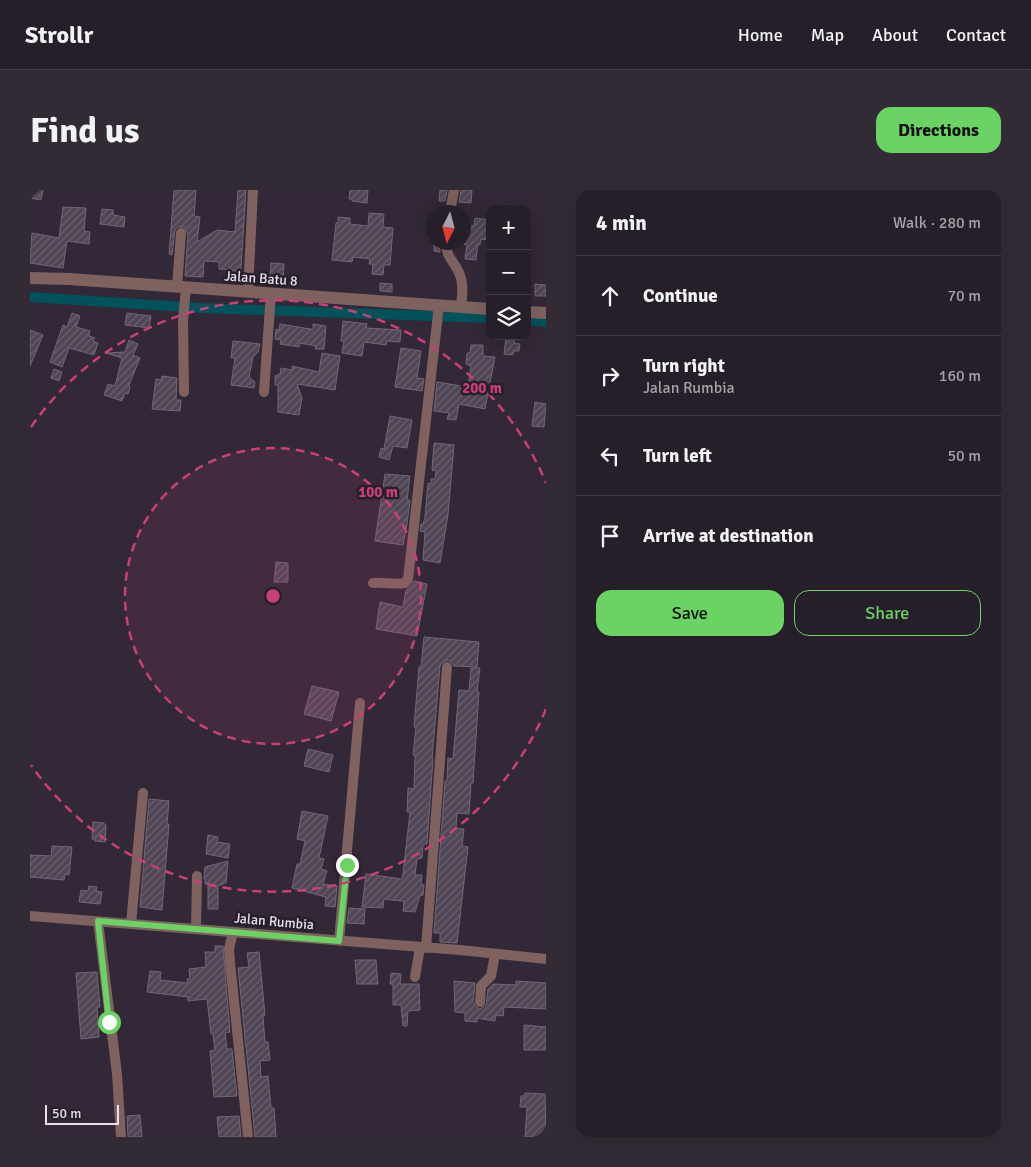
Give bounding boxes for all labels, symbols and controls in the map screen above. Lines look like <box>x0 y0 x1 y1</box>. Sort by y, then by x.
text: Strollr <box>25 20 93 50</box>
text: Home <box>738 24 783 46</box>
text: Map <box>811 24 844 46</box>
text: About <box>872 24 918 46</box>
text: Contact <box>946 24 1006 46</box>
button: Directions <box>876 107 1001 153</box>
text: Find us <box>30 109 140 152</box>
north arrow <box>426 205 471 250</box>
map controls <box>486 205 531 340</box>
button: + <box>486 205 531 250</box>
text: 4 min <box>596 210 647 236</box>
text: Walk · 280 m <box>893 213 981 233</box>
button: − <box>486 250 531 295</box>
street label: Jalan Batu 8 <box>224 267 298 290</box>
icon: ahead <box>596 282 624 310</box>
text: Continue <box>643 284 718 308</box>
text: 70 m <box>947 286 981 306</box>
button: layers <box>486 295 531 340</box>
text: Turn right <box>643 354 725 378</box>
icon: right <box>596 362 624 390</box>
text: 160 m <box>939 366 981 386</box>
text: Jalan Rumbia <box>643 378 735 398</box>
text: 200 m <box>462 379 502 397</box>
icon: left <box>596 442 624 470</box>
text: Turn left <box>643 444 712 468</box>
text: 50 m <box>947 446 981 466</box>
text: 100 m <box>358 483 398 501</box>
icon: arrive <box>596 522 624 550</box>
text: Arrive at destination <box>643 524 814 548</box>
centre of rings <box>264 587 282 605</box>
button: Save <box>596 590 784 636</box>
button: Share <box>794 590 981 636</box>
route end <box>336 854 359 877</box>
street label: Jalan Rumbia <box>233 910 315 933</box>
route start <box>98 1011 121 1034</box>
scale bar <box>45 1102 119 1125</box>
text: 50 m <box>52 1105 81 1122</box>

